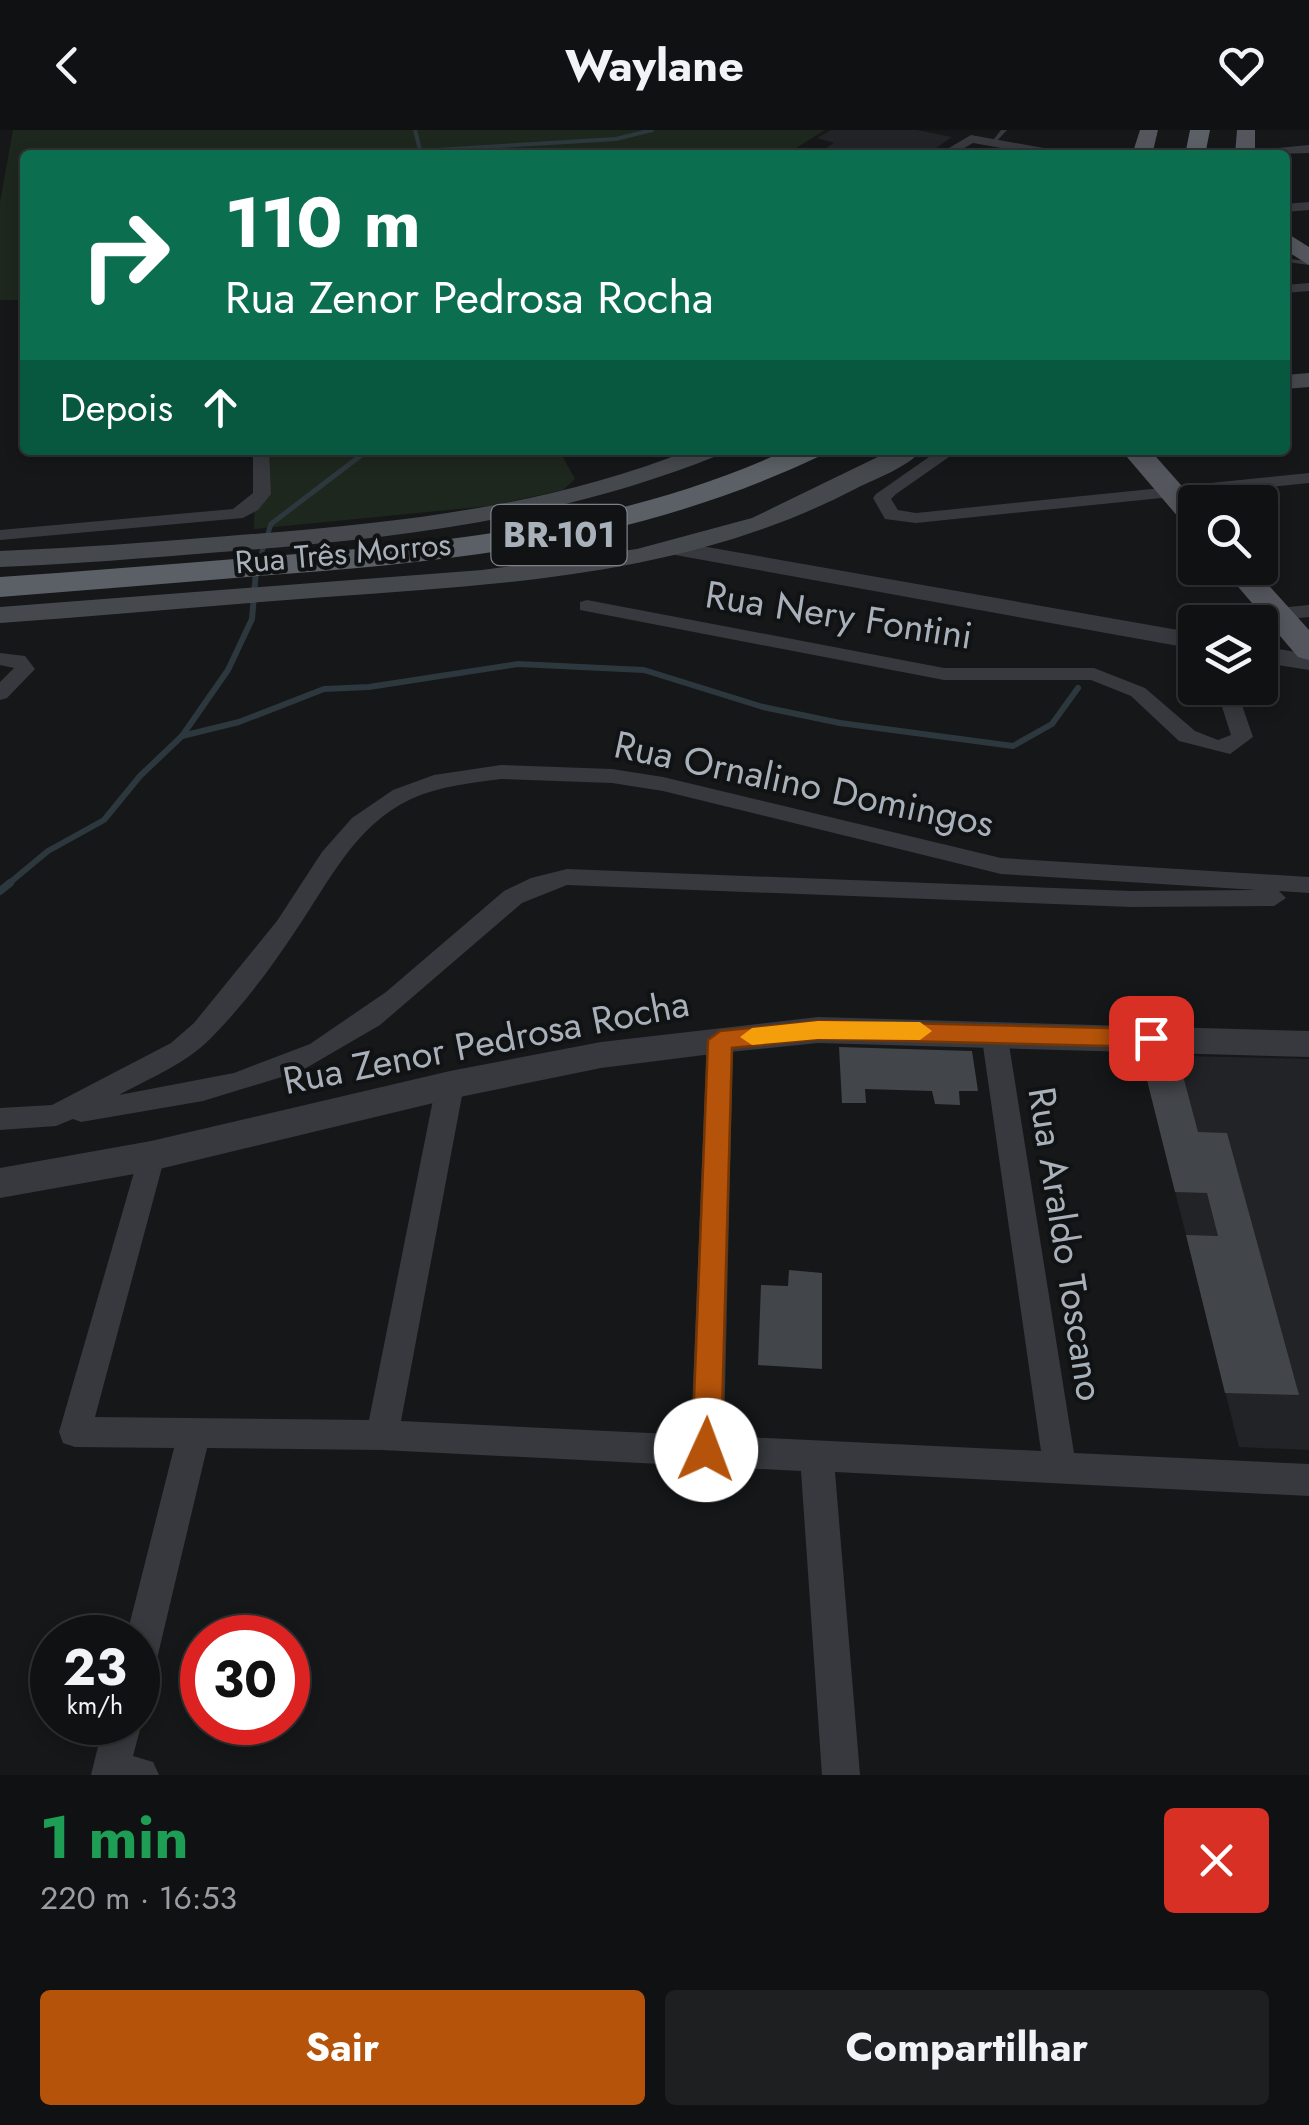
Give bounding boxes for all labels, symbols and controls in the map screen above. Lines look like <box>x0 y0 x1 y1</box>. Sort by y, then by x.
text: Waylane <box>565 33 744 98</box>
icon: back <box>40 38 95 93</box>
icon: heart <box>1214 38 1269 93</box>
text: 110 m <box>225 172 421 273</box>
icon: right <box>60 190 190 320</box>
text: Rua Zenor Pedrosa Rocha <box>225 265 714 330</box>
text: Depois <box>60 380 173 435</box>
icon: ahead <box>193 380 248 435</box>
map controls <box>1178 485 1278 705</box>
button: search <box>1178 485 1278 585</box>
road number: BR-101 <box>492 505 626 565</box>
street label: Rua Três Morros <box>233 521 453 585</box>
street label: Rua Nery Fontini <box>702 566 977 663</box>
button: layers <box>1178 605 1278 705</box>
street label: Rua Ornalino Domingos <box>609 716 999 851</box>
street label: Rua Zenor Pedrosa Rocha <box>278 975 694 1108</box>
pin <box>1109 996 1194 1081</box>
icon: arrive <box>1124 1011 1179 1066</box>
street label: Rua Araldo Toscano <box>1015 1083 1118 1405</box>
position arrow <box>654 1398 758 1502</box>
speed limit sign: 30 <box>180 1615 310 1745</box>
text: 23 <box>63 1631 127 1704</box>
text: km/h <box>67 1687 123 1723</box>
text: 1 min <box>40 1794 189 1881</box>
button: close <box>1164 1808 1269 1913</box>
text: 220 m · 16:53 <box>40 1875 237 1921</box>
button: Sair <box>40 1990 645 2105</box>
button: Compartilhar <box>665 1990 1269 2105</box>

